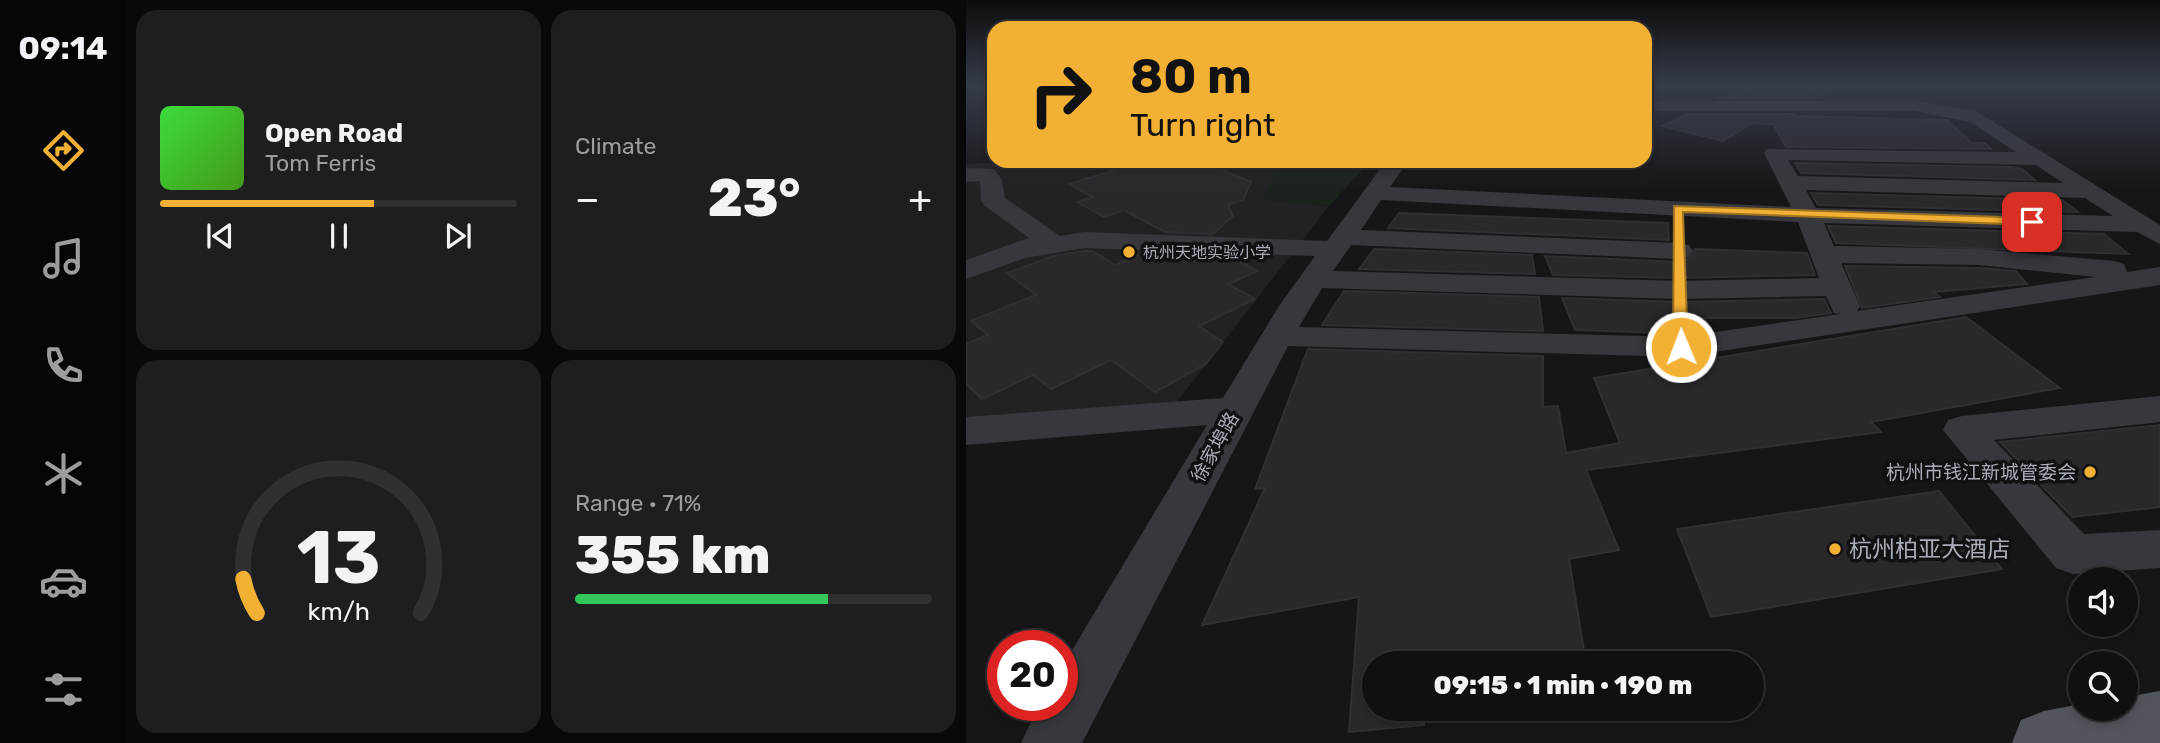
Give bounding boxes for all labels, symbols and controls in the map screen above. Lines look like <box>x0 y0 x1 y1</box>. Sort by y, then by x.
text: 09:14 <box>18 29 108 67</box>
text: 80 m <box>1130 47 1252 105</box>
icon: right <box>1015 49 1106 140</box>
text: Turn right <box>1130 106 1275 144</box>
text: Open Road <box>265 118 403 149</box>
icon: directions <box>39 126 88 175</box>
text: Climate <box>575 132 656 160</box>
text: Tom Ferris <box>265 149 376 177</box>
text: 23° <box>708 167 800 229</box>
text: − <box>575 176 600 222</box>
text: + <box>908 176 932 222</box>
pin <box>2002 192 2062 252</box>
icon: arrive <box>2013 203 2051 241</box>
icon: previous <box>201 217 239 255</box>
icon: pause <box>320 217 358 255</box>
icon: next <box>439 217 477 255</box>
icon: music <box>39 234 88 283</box>
place label: 杭州天地实验小学 <box>1143 243 1271 262</box>
marker: 杭州天地实验小学 <box>1121 244 1137 260</box>
position arrow <box>1644 310 1718 384</box>
icon: phone <box>39 341 88 390</box>
street label: 徐家埠路 <box>1187 408 1243 486</box>
icon: climate <box>39 449 88 498</box>
place label: 杭州市钱江新城管委会 <box>1886 461 2076 484</box>
marker: 杭州市钱江新城管委会 <box>2082 464 2098 480</box>
text: Range · 71% <box>575 489 701 517</box>
text: 13 <box>296 515 381 601</box>
text: 355 km <box>575 524 771 586</box>
place label: 杭州柏亚大酒店 <box>1849 535 2010 563</box>
marker: 杭州柏亚大酒店 <box>1827 541 1843 557</box>
icon: car <box>39 557 88 606</box>
map controls <box>2068 567 2138 721</box>
button: sound <box>2068 567 2138 637</box>
text: km/h <box>307 596 370 625</box>
speed limit sign: 20 <box>987 630 1078 721</box>
button: search <box>2068 651 2138 721</box>
icon: filters <box>39 665 88 714</box>
text: 09:15 · 1 min · 190 m <box>1434 670 1692 701</box>

